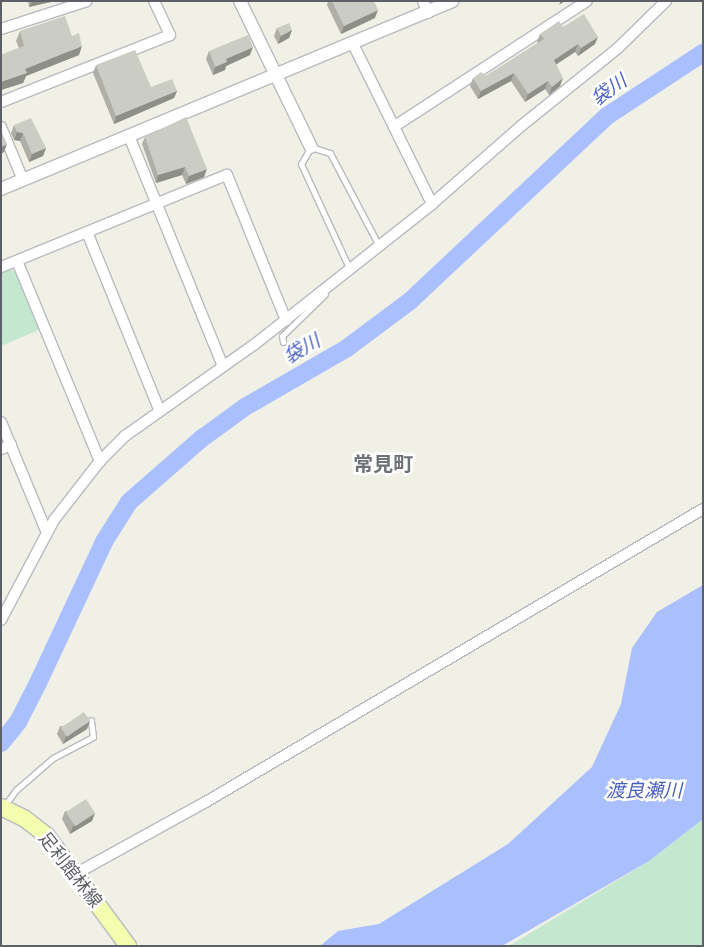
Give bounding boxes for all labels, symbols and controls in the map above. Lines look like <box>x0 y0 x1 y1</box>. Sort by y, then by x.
water label: 袋川 <box>587 70 631 110</box>
water label: 袋川 <box>280 330 324 368</box>
district label: 常見町 <box>353 451 413 475</box>
water label: 渡良瀬川 <box>606 780 682 802</box>
street label: 足利館林線 <box>34 828 106 912</box>

